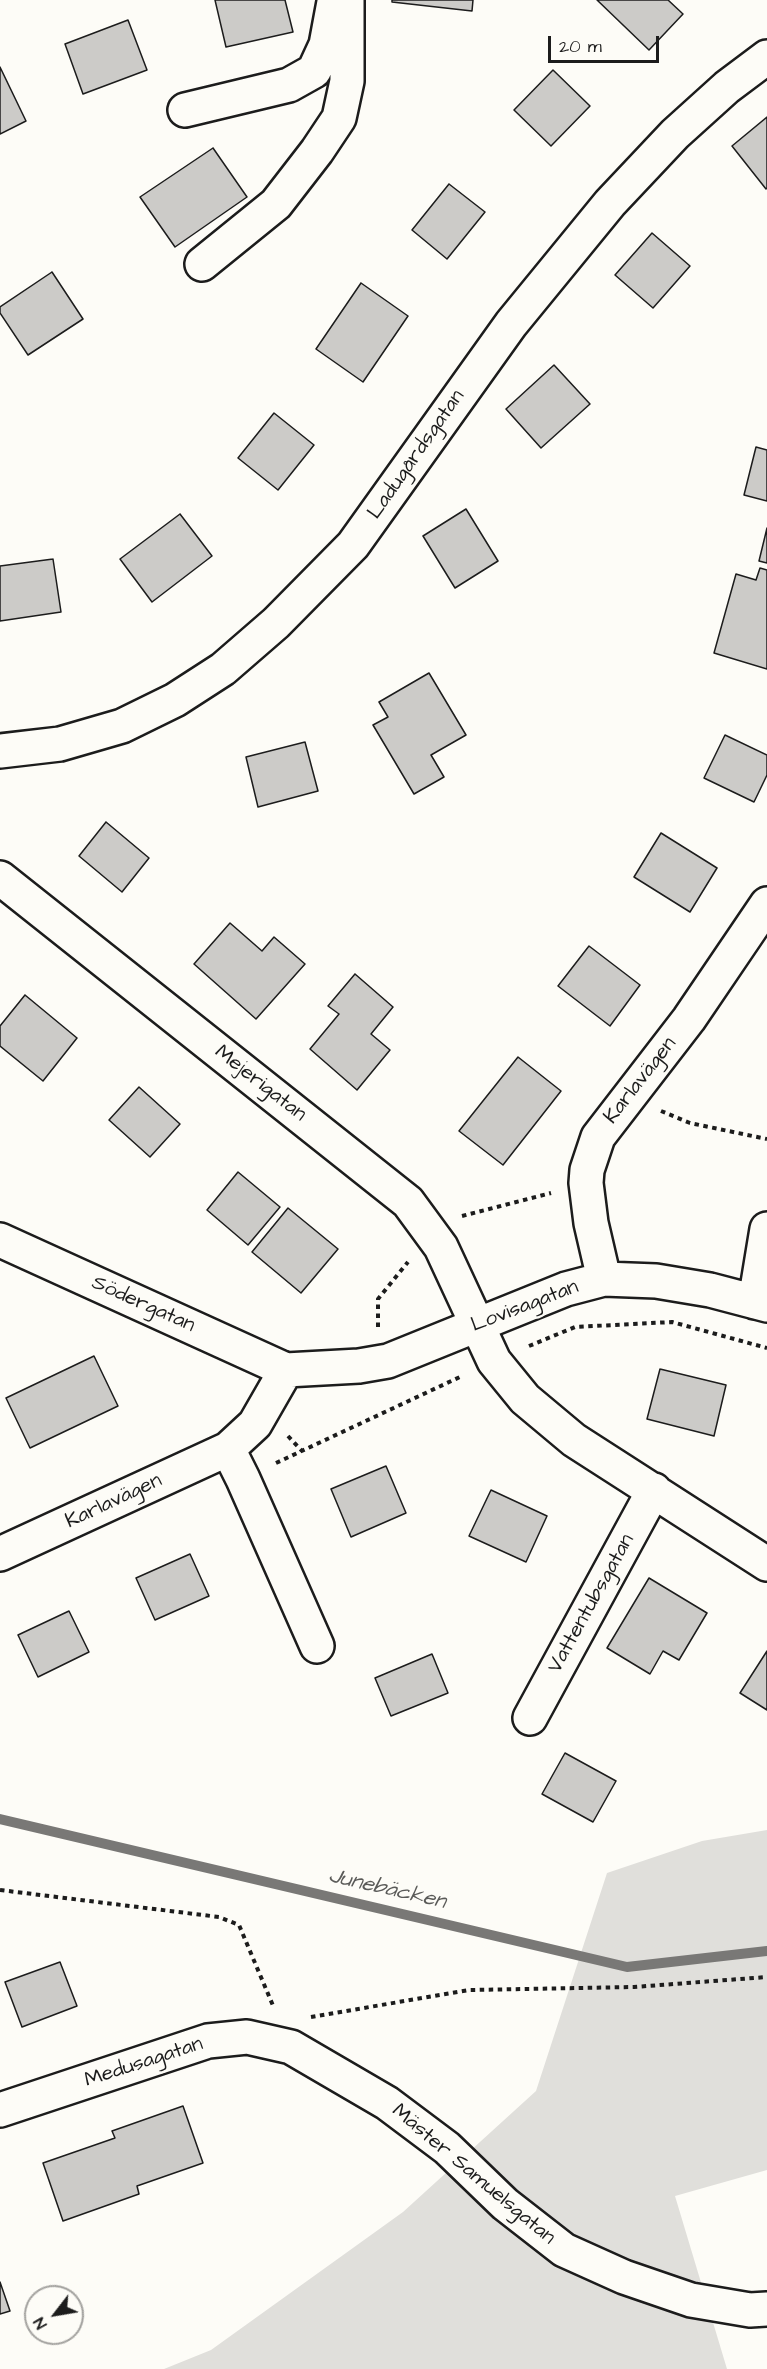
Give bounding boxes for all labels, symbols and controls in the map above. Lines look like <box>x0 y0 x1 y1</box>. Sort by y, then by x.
scale bar <box>551 24 662 62</box>
text: 20 m <box>559 34 602 59</box>
street label: Ladugårdsgatan <box>363 385 471 525</box>
street label: Karlavägen <box>599 1033 683 1129</box>
street label: Mejerigatan <box>209 1040 311 1128</box>
street label: Södergatan <box>88 1271 198 1339</box>
street label: Lovisagatan <box>468 1275 582 1339</box>
street label: Karlavägen <box>62 1469 166 1535</box>
street label: Vattentubsgatan <box>543 1530 641 1678</box>
water label: Junebäcken <box>326 1864 448 1916</box>
street label: Medusagatan <box>82 2032 206 2094</box>
street label: Mäster Samuelsgatan <box>386 2099 560 2251</box>
north arrow <box>24 2285 84 2345</box>
text: N <box>28 2313 52 2333</box>

